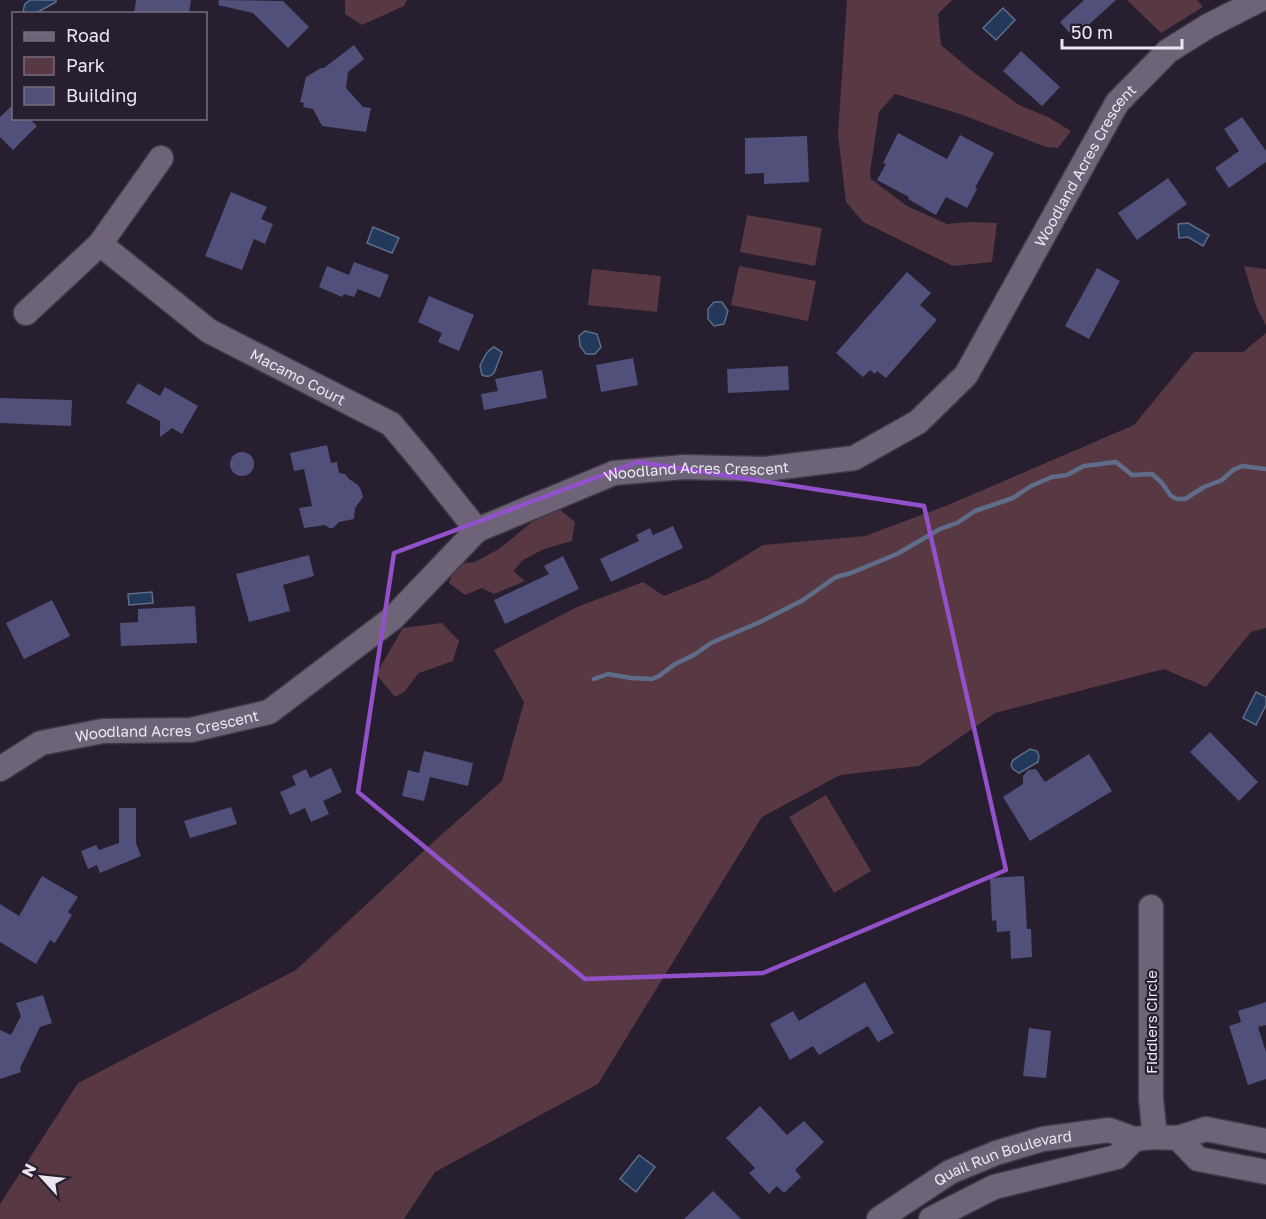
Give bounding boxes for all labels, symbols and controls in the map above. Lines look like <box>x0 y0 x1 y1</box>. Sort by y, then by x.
legend <box>12 12 207 120</box>
scale bar <box>1062 12 1182 50</box>
text: 50 m <box>1071 21 1113 43</box>
text: Road <box>66 24 110 46</box>
text: Park <box>66 54 105 76</box>
street label: Woodland Acres Crescent <box>1030 81 1139 250</box>
text: Building <box>66 84 137 106</box>
street label: Macamo Court <box>247 345 349 408</box>
street label: Woodland Acres Crescent <box>601 457 790 485</box>
street label: Woodland Acres Crescent <box>73 706 260 745</box>
street label: Fiddlers Circle <box>1142 970 1160 1074</box>
street label: Quail Run Boulevard <box>930 1126 1073 1189</box>
north arrow <box>12 1147 72 1207</box>
text: N <box>17 1160 40 1180</box>

